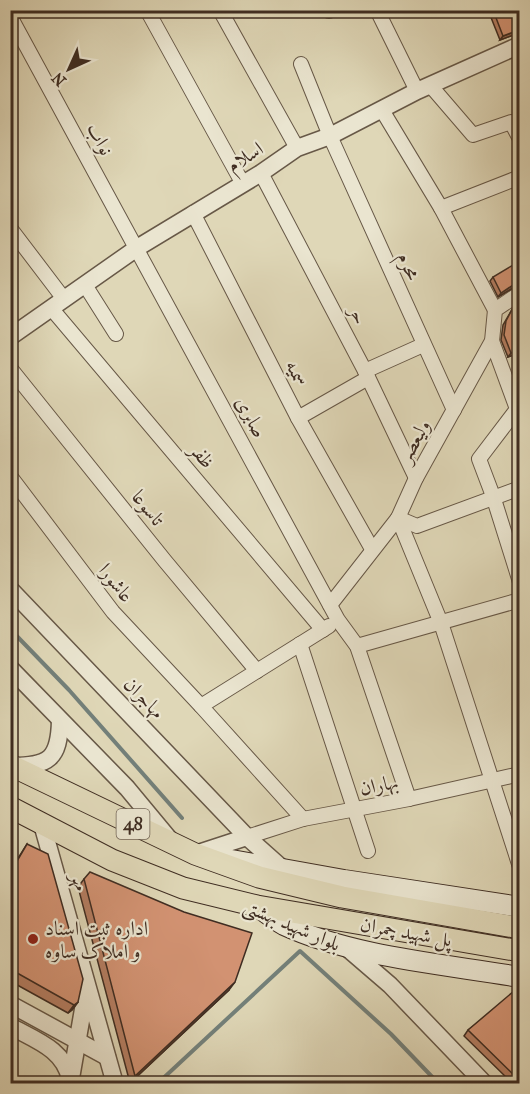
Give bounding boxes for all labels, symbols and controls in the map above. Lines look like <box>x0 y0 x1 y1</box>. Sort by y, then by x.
north arrow <box>39 39 99 99</box>
text: N <box>47 68 70 90</box>
street label: نواب <box>81 119 118 160</box>
street label: اسلام <box>223 137 271 182</box>
street label: محرم <box>387 249 425 286</box>
street label: حر <box>343 300 372 328</box>
street label: سمیه <box>281 356 313 390</box>
street label: صابری <box>231 392 271 442</box>
street label: ولیعصر <box>392 416 437 469</box>
street label: ظفر <box>183 437 219 474</box>
street label: تاسوعا <box>126 486 169 531</box>
street label: عاشورا <box>93 559 138 608</box>
street label: مهاجران <box>118 673 169 724</box>
street label: بهاران <box>358 770 401 801</box>
road number: 48 <box>116 809 150 839</box>
street label: مهر <box>65 869 94 894</box>
street label: بلوار شهید بهشتی <box>239 894 344 958</box>
street label: پل شهید چمران <box>358 913 455 955</box>
place label: اداره ثبت اسناد و املاک ساوه <box>45 917 148 963</box>
marker: اداره ثبت اسناد و املاک ساوه <box>26 932 40 946</box>

